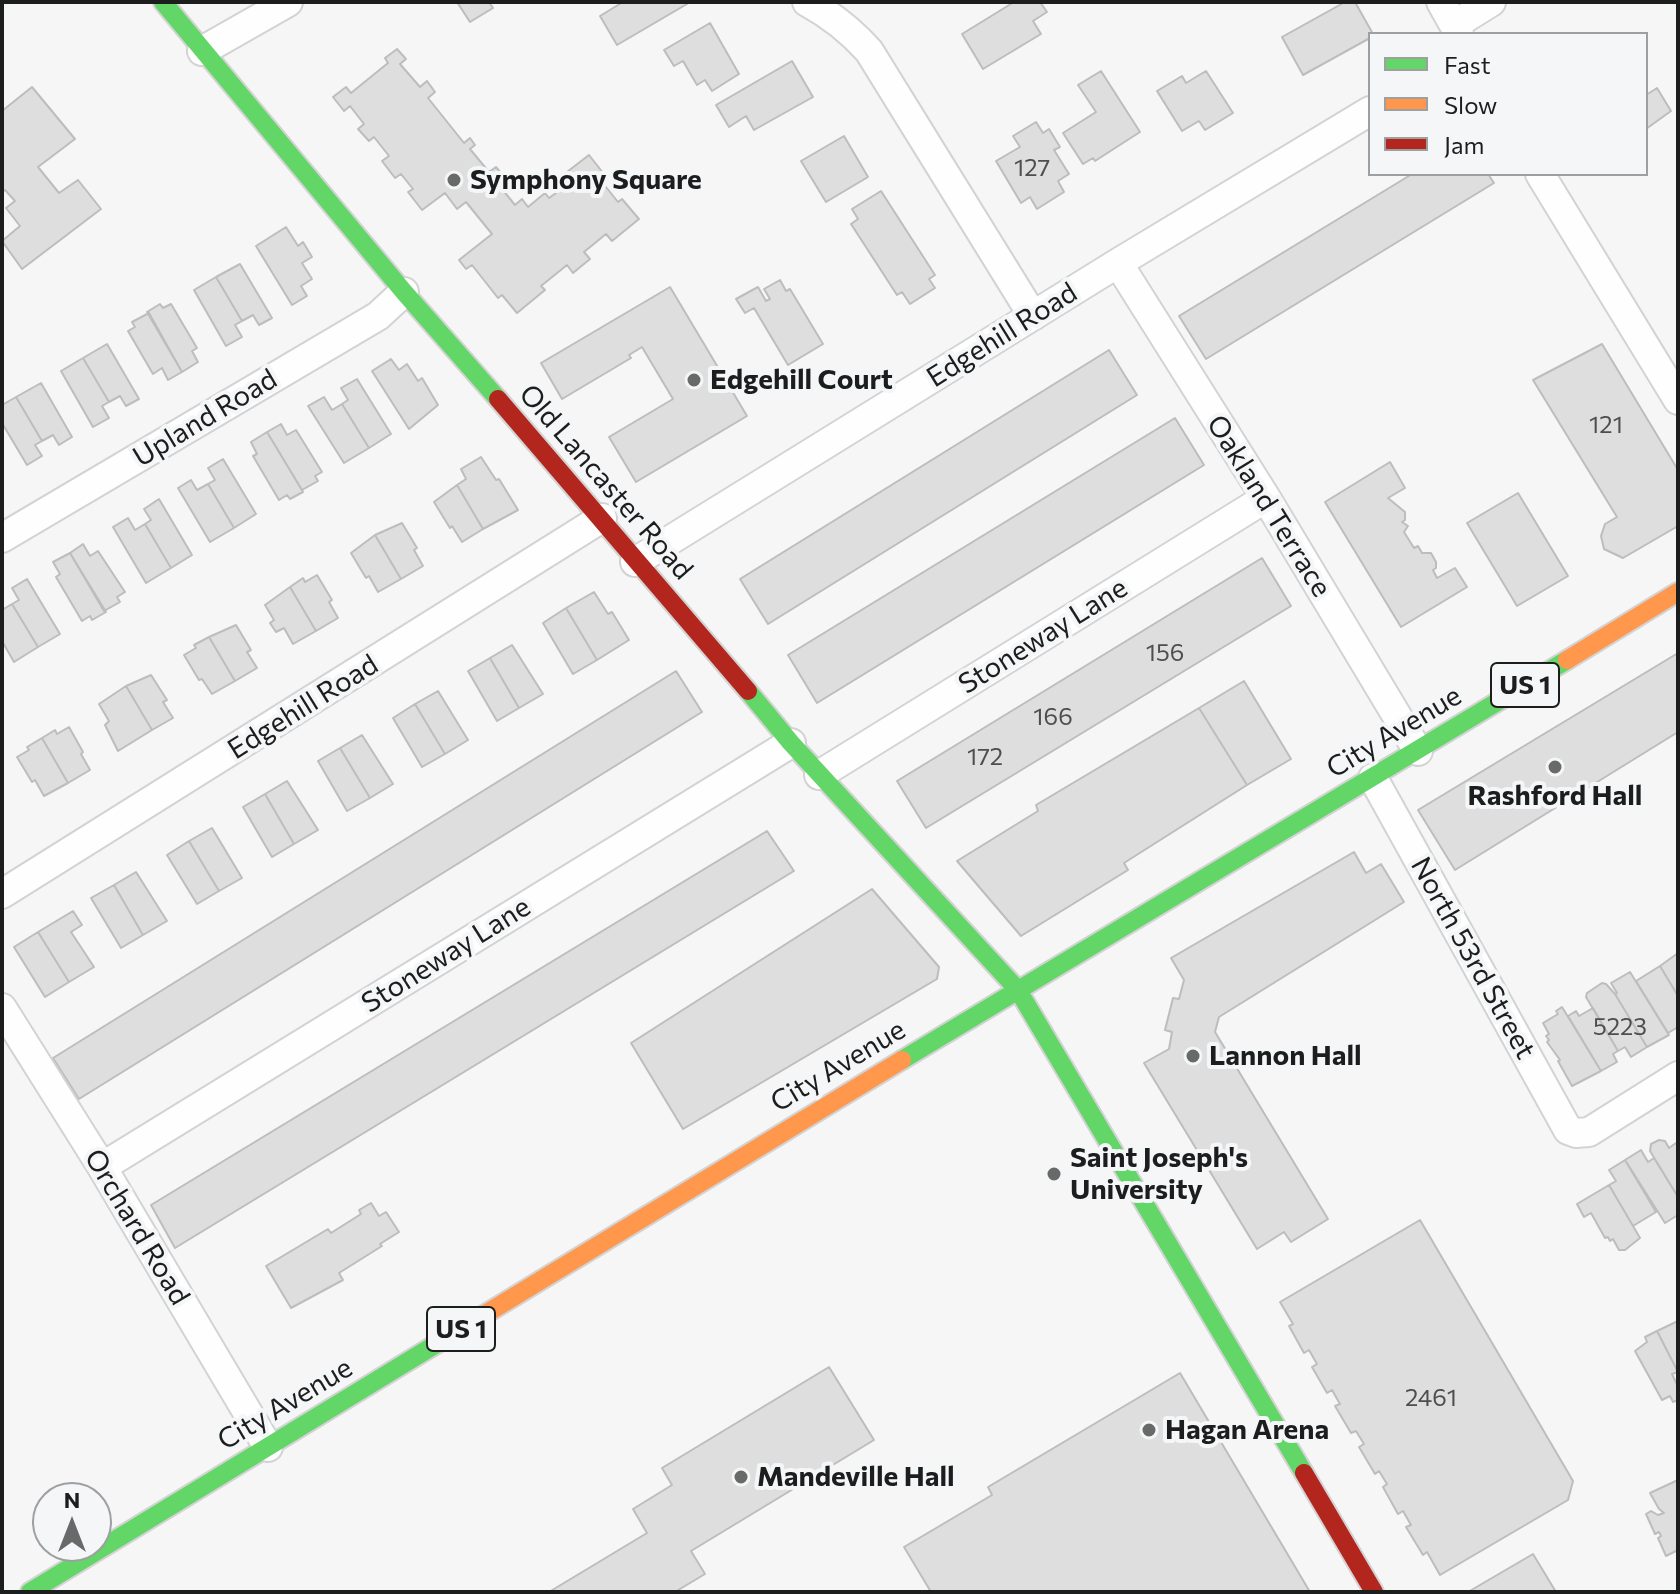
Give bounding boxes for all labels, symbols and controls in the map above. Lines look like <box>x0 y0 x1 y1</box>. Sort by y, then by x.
legend <box>1368 32 1648 176</box>
text: Fast <box>1444 50 1491 79</box>
text: Slow <box>1444 90 1497 119</box>
text: Jam <box>1444 130 1484 159</box>
house number: 127 <box>1014 154 1050 182</box>
place label: Symphony Square <box>470 163 702 197</box>
marker: Symphony Square <box>445 171 463 189</box>
street label: Edgehill Road <box>921 276 1083 394</box>
street label: Upland Road <box>127 362 283 474</box>
place label: Edgehill Court <box>710 363 893 397</box>
marker: Edgehill Court <box>685 371 703 389</box>
street label: Old Lancaster Road <box>512 378 700 586</box>
street label: Oakland Terrace <box>1200 409 1338 603</box>
house number: 121 <box>1589 411 1623 439</box>
street label: Stoneway Lane <box>953 571 1133 701</box>
house number: 156 <box>1146 639 1184 667</box>
street label: Edgehill Road <box>222 648 384 766</box>
road number: US 1 <box>1491 663 1559 707</box>
street label: City Avenue <box>1321 679 1467 785</box>
house number: 166 <box>1033 703 1073 731</box>
house number: 172 <box>967 743 1003 771</box>
marker: Rashford Hall <box>1546 758 1564 776</box>
place label: Rashford Hall <box>1468 779 1642 813</box>
street label: North 53rd Street <box>1404 851 1542 1065</box>
street label: Stoneway Lane <box>356 890 536 1020</box>
street label: City Avenue <box>765 1013 911 1119</box>
house number: 5223 <box>1593 1013 1647 1041</box>
place label: Lannon Hall <box>1209 1039 1362 1073</box>
marker: Lannon Hall <box>1184 1047 1202 1065</box>
place label: Saint Joseph's University <box>1070 1141 1248 1207</box>
street label: Orchard Road <box>77 1143 197 1311</box>
marker: Saint Joseph's University <box>1045 1165 1063 1183</box>
road number: US 1 <box>427 1307 495 1351</box>
street label: City Avenue <box>212 1351 358 1457</box>
house number: 2461 <box>1405 1384 1457 1412</box>
place label: Hagan Arena <box>1165 1413 1329 1447</box>
marker: Hagan Arena <box>1140 1421 1158 1439</box>
place label: Mandeville Hall <box>757 1460 955 1494</box>
marker: Mandeville Hall <box>732 1468 750 1486</box>
north arrow <box>32 1482 112 1562</box>
text: N <box>64 1486 80 1513</box>

